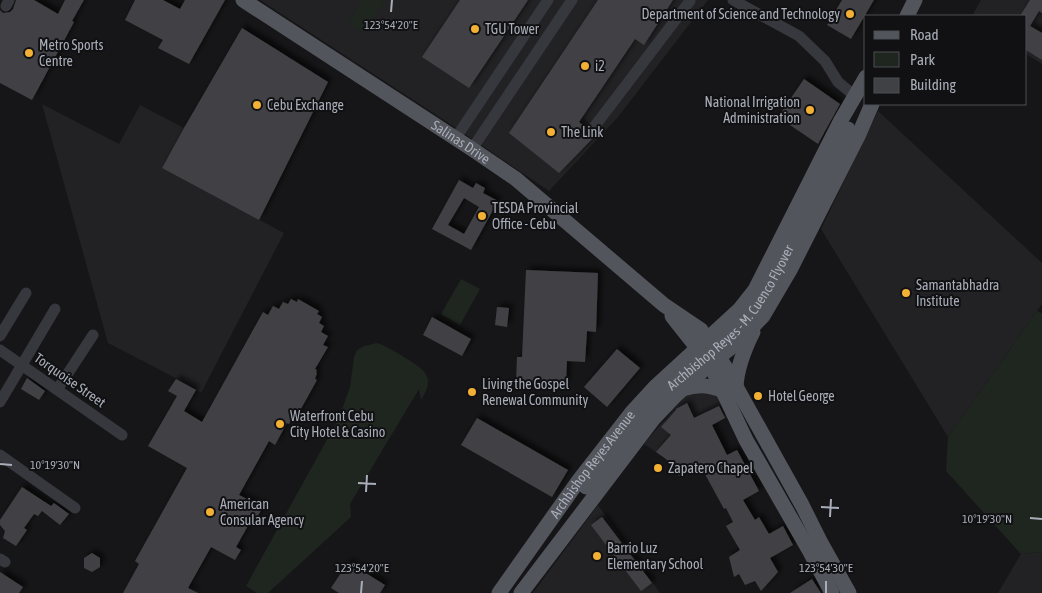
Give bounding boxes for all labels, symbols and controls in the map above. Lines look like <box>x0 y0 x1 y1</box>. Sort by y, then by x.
place label: Department of Science and Technology <box>641 6 840 22</box>
marker: Department of Science and Technology <box>844 8 856 20</box>
legend <box>864 15 1027 105</box>
text: 123°54'20"E <box>364 18 418 32</box>
place label: TGU Tower <box>485 21 540 37</box>
marker: TGU Tower <box>469 23 481 35</box>
text: Road <box>910 26 939 43</box>
place label: Metro Sports Centre <box>39 37 104 69</box>
marker: Metro Sports Centre <box>23 47 35 59</box>
text: Park <box>910 51 935 68</box>
place label: i2 <box>595 58 605 74</box>
marker: i2 <box>579 60 591 72</box>
text: Building <box>910 76 956 93</box>
place label: National Irrigation Administration <box>705 94 800 126</box>
place label: Cebu Exchange <box>267 97 344 113</box>
marker: Cebu Exchange <box>251 99 263 111</box>
marker: National Irrigation Administration <box>804 104 816 116</box>
street label: Salinas Drive <box>429 117 493 167</box>
place label: The Link <box>561 124 604 140</box>
marker: The Link <box>545 126 557 138</box>
place label: TESDA Provincial Office - Cebu <box>492 200 579 232</box>
marker: TESDA Provincial Office - Cebu <box>476 210 488 222</box>
street label: Archbishop Reyes - M. Cuenco Flyover <box>664 242 797 393</box>
place label: Samantabhadra Institute <box>916 277 999 309</box>
marker: Samantabhadra Institute <box>900 287 912 299</box>
street label: Torquoise Street <box>31 350 109 410</box>
place label: Living the Gospel Renewal Community <box>482 376 589 408</box>
marker: Living the Gospel Renewal Community <box>466 386 478 398</box>
place label: Hotel George <box>768 388 835 404</box>
marker: Hotel George <box>752 390 764 402</box>
street label: Archbishop Reyes Avenue <box>547 407 638 521</box>
place label: Waterfront Cebu City Hotel & Casino <box>290 408 385 440</box>
marker: Waterfront Cebu City Hotel & Casino <box>274 418 286 430</box>
text: 10°19'30"N <box>30 458 80 472</box>
place label: Zapatero Chapel <box>668 460 753 476</box>
marker: Zapatero Chapel <box>652 462 664 474</box>
place label: American Consular Agency <box>220 496 305 528</box>
marker: American Consular Agency <box>204 506 216 518</box>
text: 10°19'30"N <box>962 512 1012 526</box>
place label: Barrio Luz Elementary School <box>607 540 703 572</box>
marker: Barrio Luz Elementary School <box>591 550 603 562</box>
text: 123°54'20"E <box>335 561 389 575</box>
text: 123°54'30"E <box>799 561 853 575</box>

